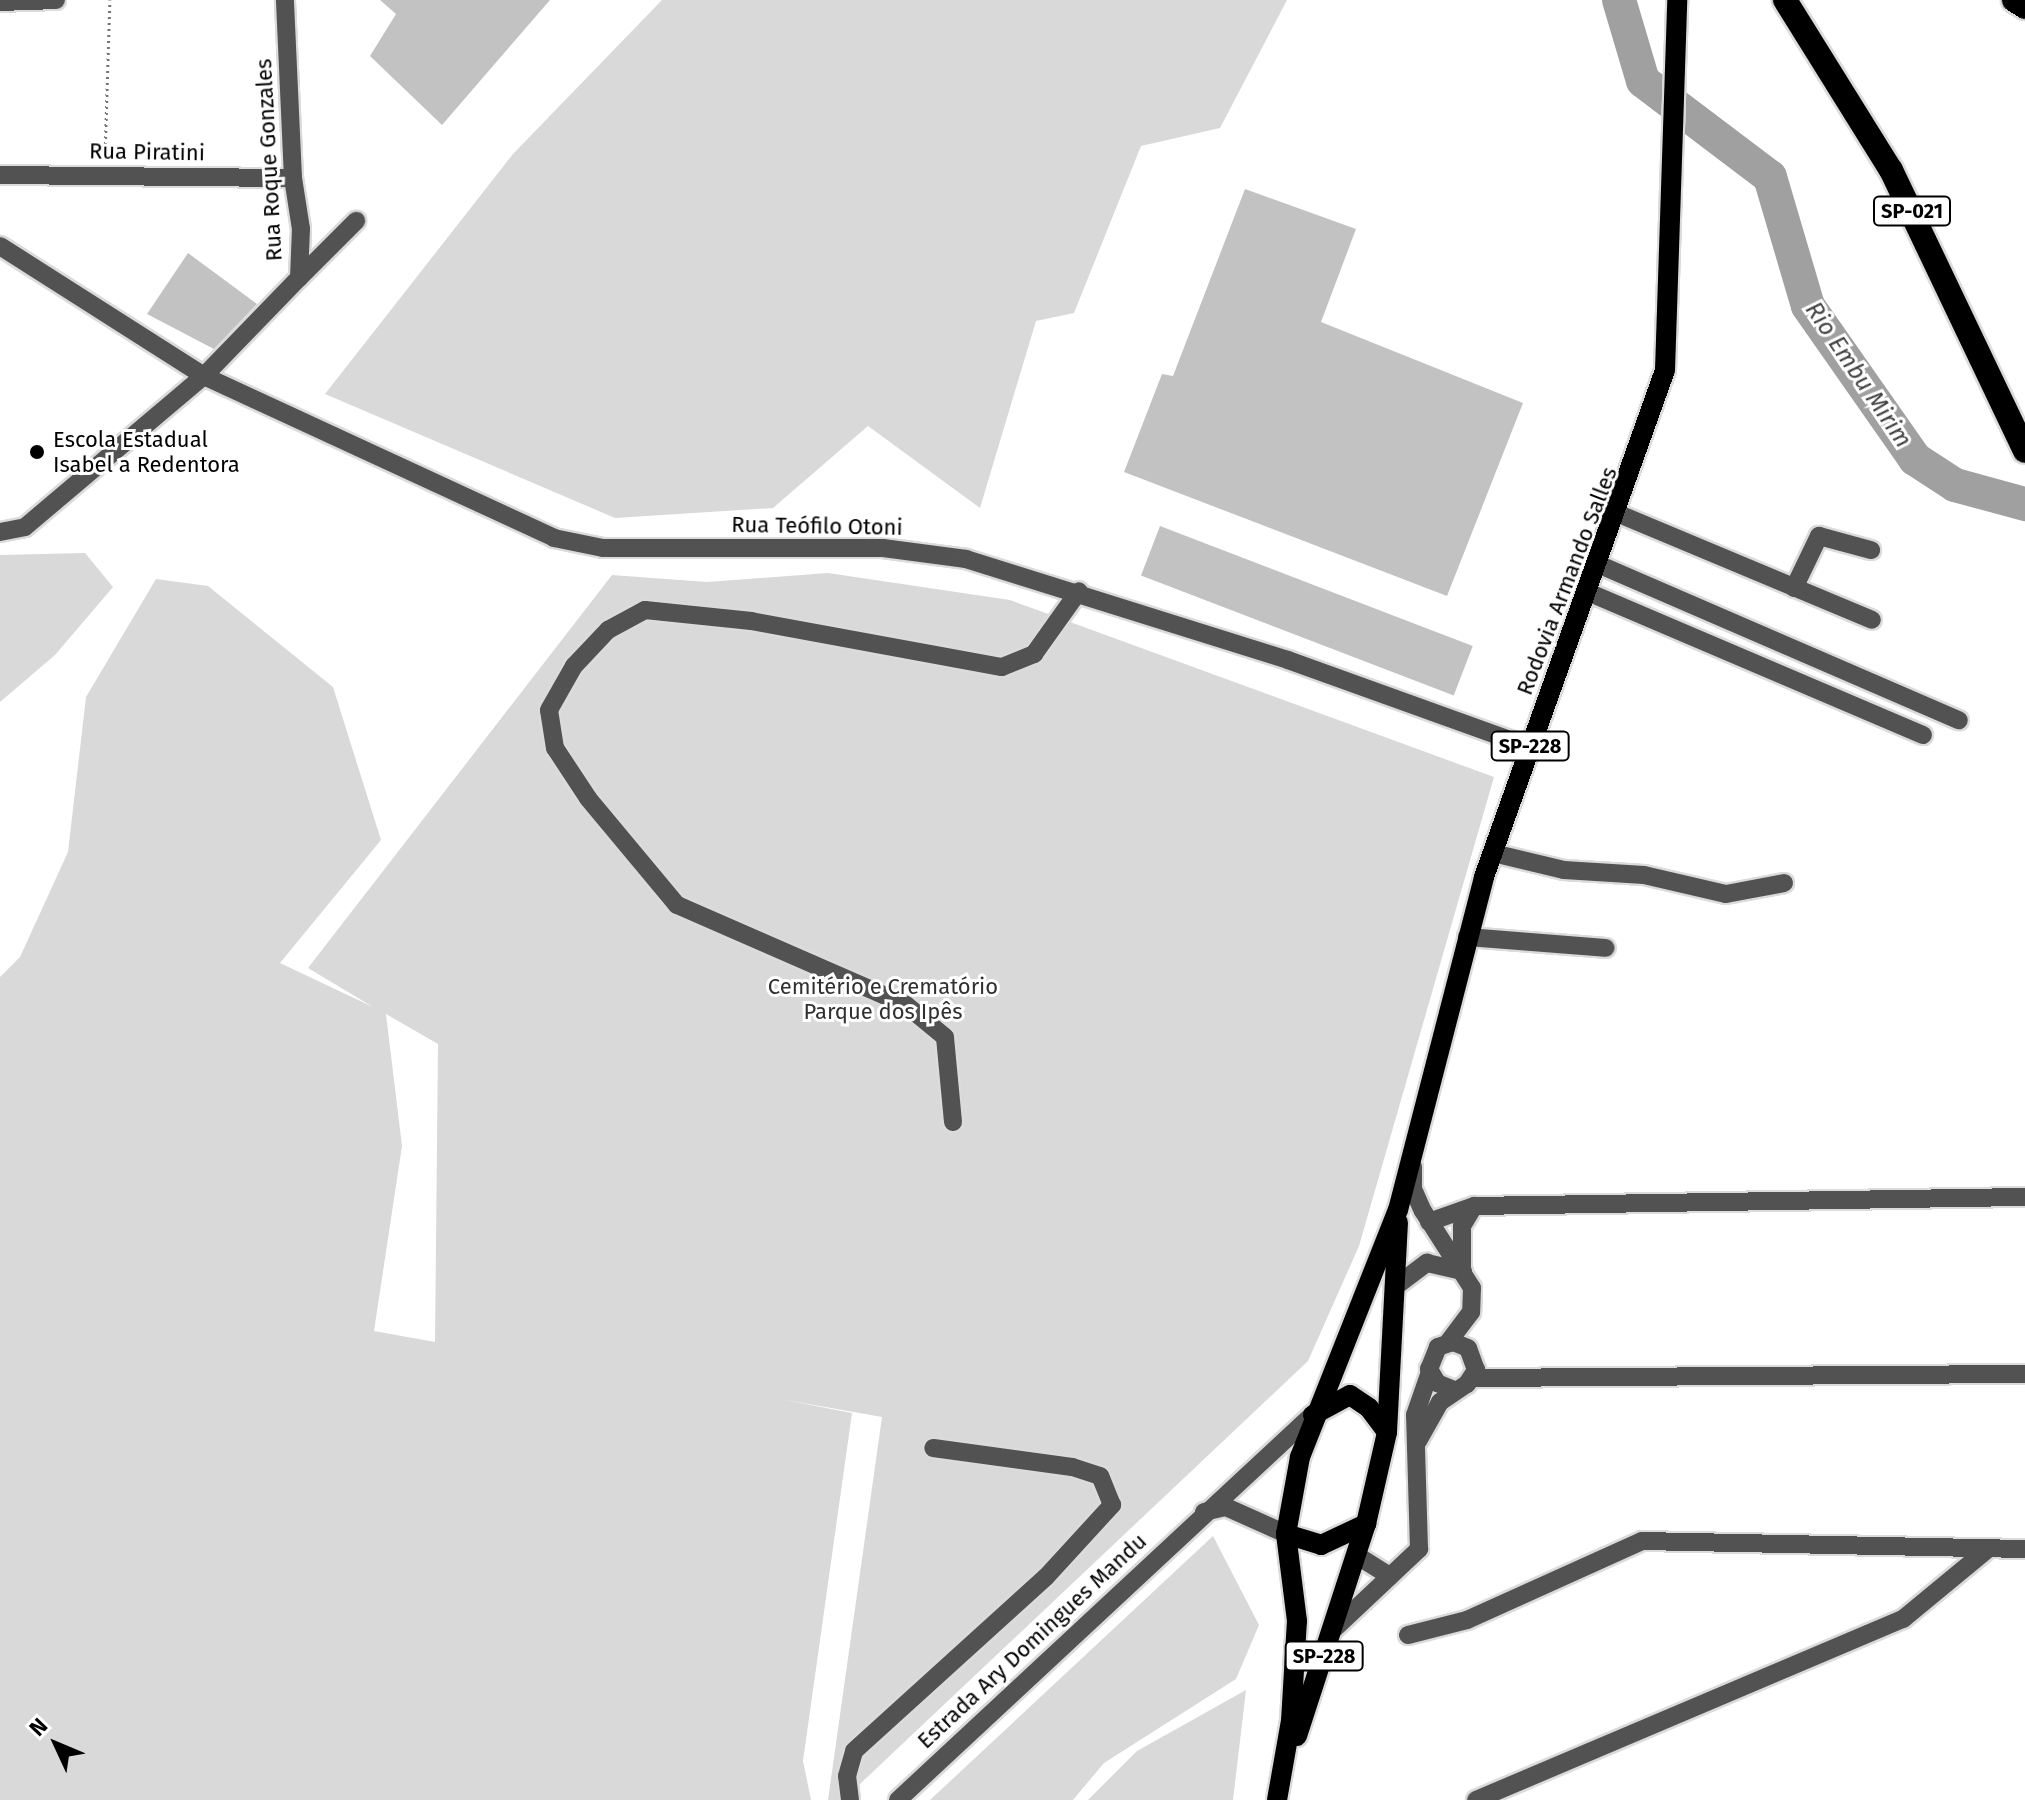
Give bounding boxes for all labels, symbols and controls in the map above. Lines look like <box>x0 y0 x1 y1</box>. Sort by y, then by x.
street label: Rua Roque Gonzales <box>251 58 287 262</box>
street label: Rua Piratini <box>89 138 205 166</box>
road number: SP-021 <box>1872 195 1952 227</box>
water label: Rio Embu Mirim <box>1799 297 1917 453</box>
place label: Escola Estadual Isabel a Redentora <box>53 426 240 478</box>
marker: Escola Estadual Isabel a Redentora <box>28 443 46 461</box>
street label: Rodovia Armando Salles <box>1511 463 1623 699</box>
street label: Rua Teófilo Otoni <box>731 511 903 541</box>
road number: SP-228 <box>1490 730 1570 762</box>
park label: Cemitério e Crematório Parque dos Ipês <box>768 973 998 1024</box>
street label: Estrada Ary Domingues Mandu <box>912 1528 1152 1754</box>
road number: SP-228 <box>1284 1640 1364 1672</box>
north arrow <box>16 1704 96 1784</box>
text: N <box>24 1712 53 1742</box>

